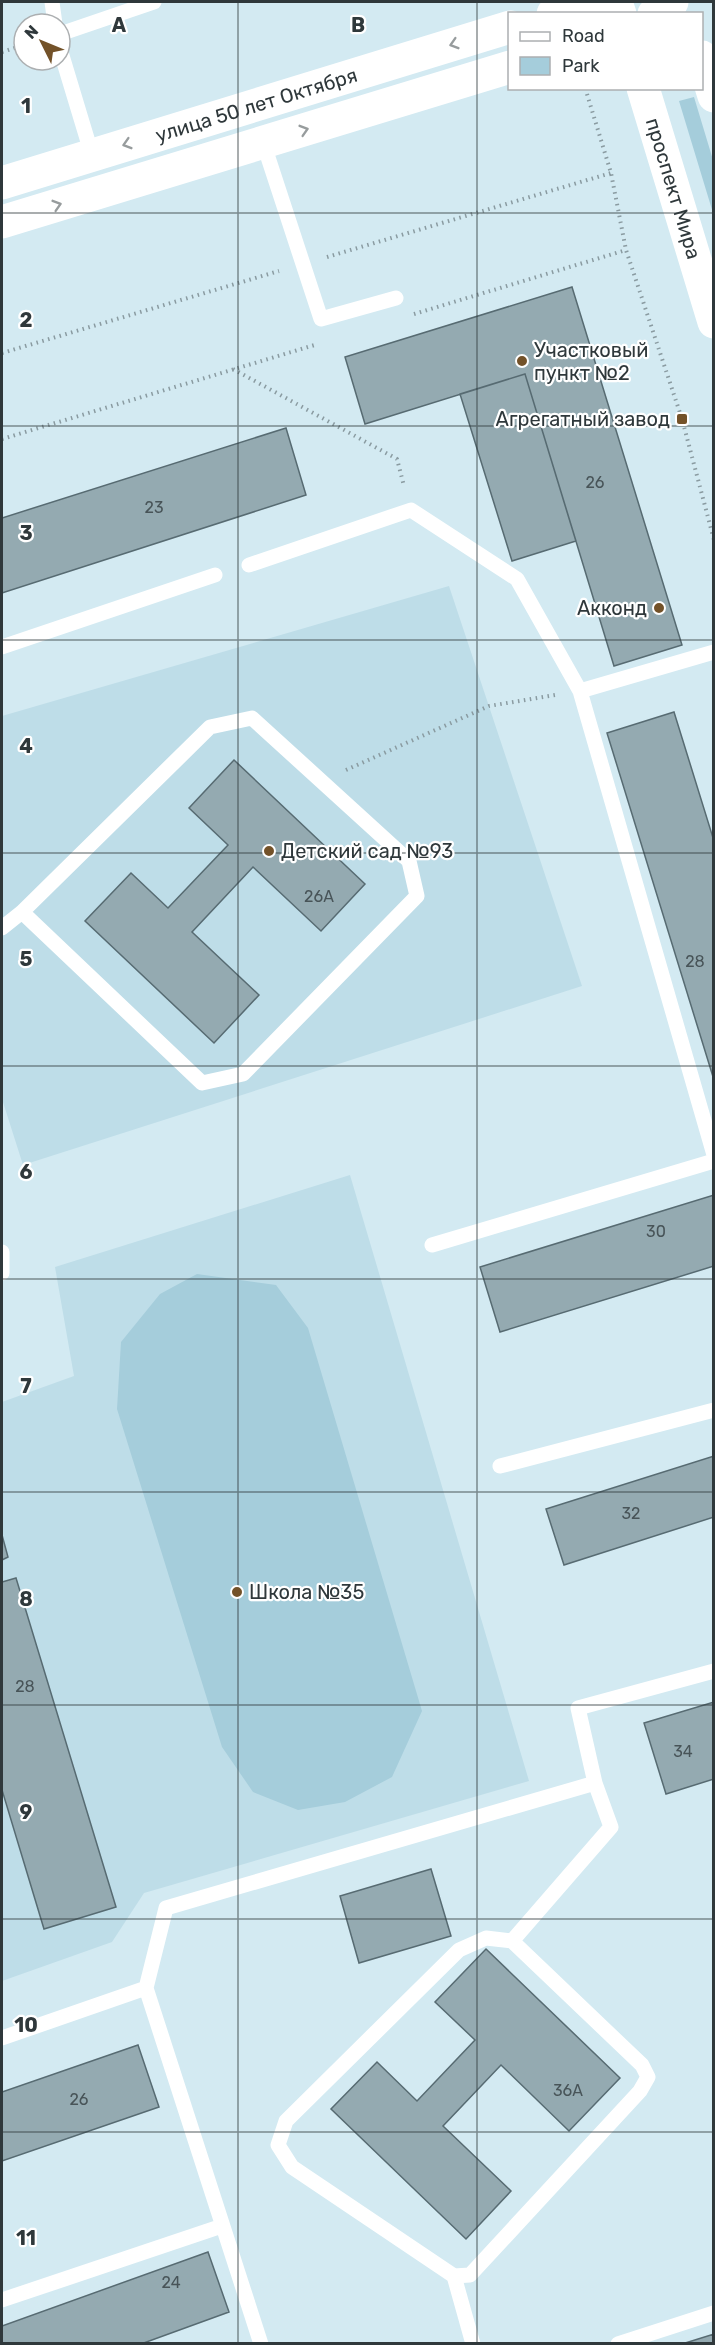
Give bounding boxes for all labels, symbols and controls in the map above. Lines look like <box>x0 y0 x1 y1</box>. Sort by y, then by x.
north arrow <box>12 12 72 72</box>
legend <box>508 12 703 90</box>
text: A <box>112 13 127 37</box>
text: B <box>351 13 365 37</box>
text: N <box>21 21 42 43</box>
text: Road <box>562 25 605 47</box>
one-way arrow <box>449 37 460 49</box>
text: Park <box>562 55 600 77</box>
street label: улица 50 лет Октября <box>152 63 360 147</box>
text: 1 <box>21 94 31 118</box>
street label: проспект Мира <box>641 115 706 262</box>
one-way arrow <box>298 125 309 137</box>
one-way arrow <box>122 137 133 150</box>
one-way arrow <box>51 200 62 212</box>
text: 2 <box>20 308 33 332</box>
place label: Участковый пункт №2 <box>534 338 648 385</box>
marker: Участковый пункт №2 <box>515 354 529 368</box>
place label: Агрегатный завод <box>496 407 670 431</box>
marker: Агрегатный завод <box>675 412 689 426</box>
house number: 26 <box>585 473 605 492</box>
house number: 23 <box>144 498 164 517</box>
text: 3 <box>19 521 33 545</box>
place label: Акконд <box>577 596 647 620</box>
marker: Акконд <box>652 601 666 615</box>
text: 4 <box>19 734 33 758</box>
place label: Детский сад №93 <box>281 839 453 863</box>
marker: Детский сад №93 <box>262 844 276 858</box>
house number: 26А <box>304 887 334 906</box>
text: 5 <box>20 947 33 971</box>
house number: 28 <box>685 952 705 971</box>
text: 6 <box>19 1160 33 1184</box>
house number: 30 <box>646 1222 666 1241</box>
text: 7 <box>20 1374 32 1398</box>
house number: 32 <box>621 1504 641 1523</box>
place label: Школа №35 <box>249 1580 364 1604</box>
marker: Школа №35 <box>230 1585 244 1599</box>
text: 8 <box>19 1587 33 1611</box>
house number: 28 <box>15 1677 35 1696</box>
house number: 34 <box>673 1742 693 1761</box>
text: 9 <box>20 1800 33 1824</box>
text: 10 <box>14 2013 38 2037</box>
house number: 36А <box>553 2081 583 2100</box>
house number: 26 <box>69 2090 89 2109</box>
text: 11 <box>16 2226 36 2250</box>
house number: 24 <box>161 2273 181 2292</box>

